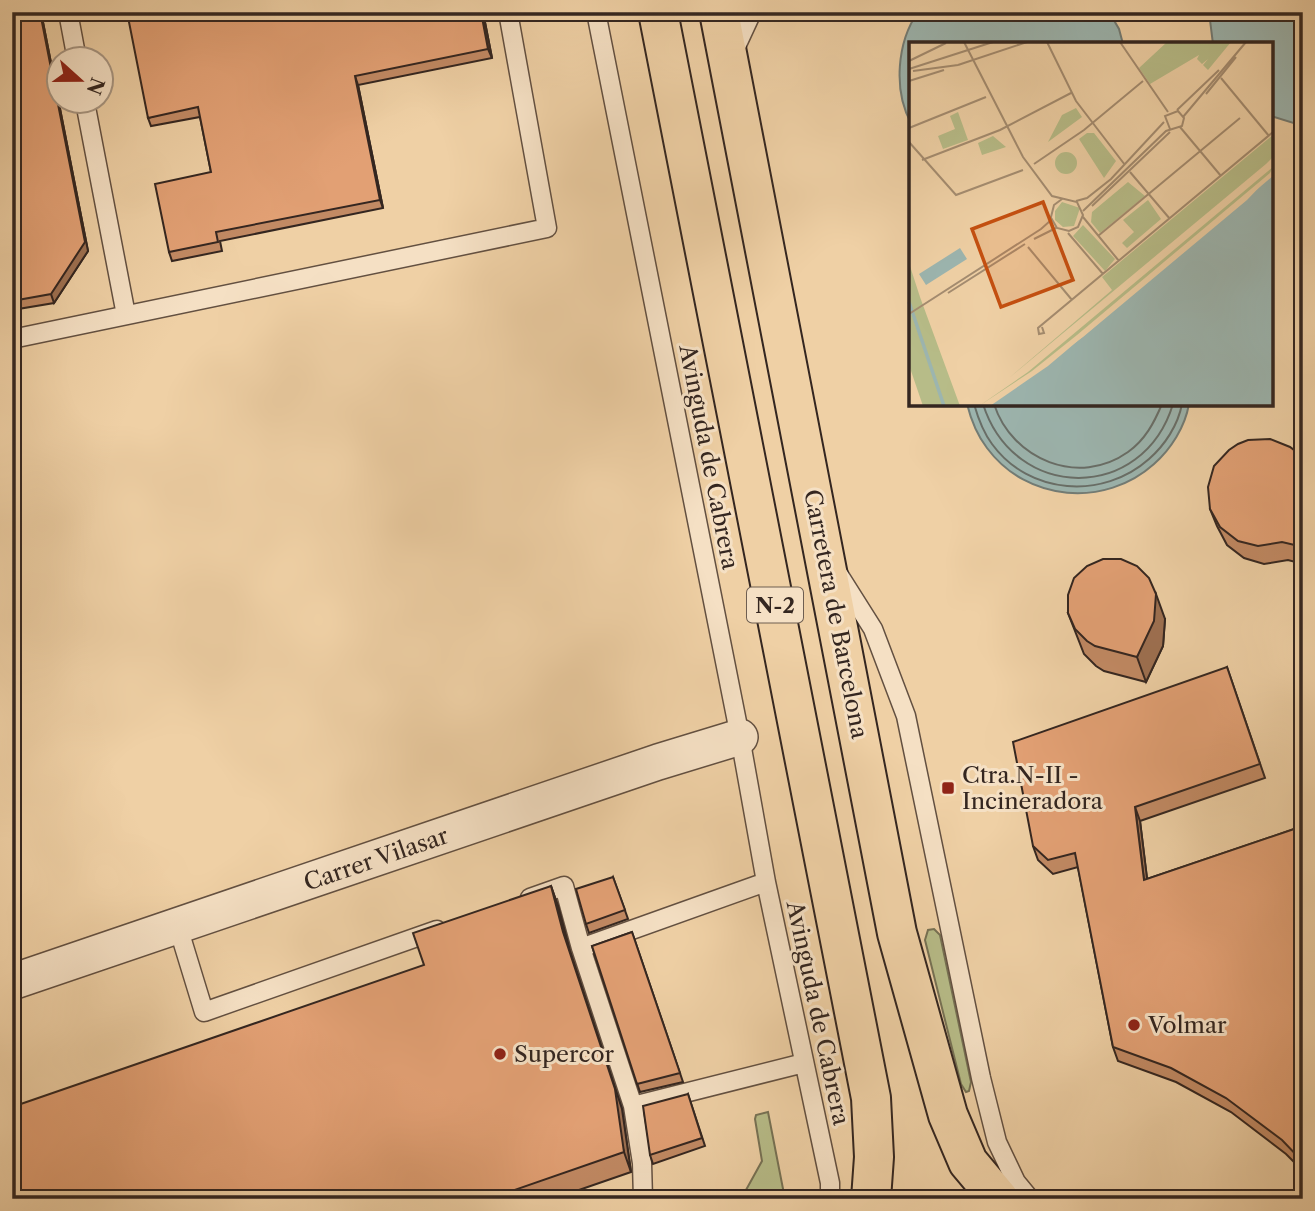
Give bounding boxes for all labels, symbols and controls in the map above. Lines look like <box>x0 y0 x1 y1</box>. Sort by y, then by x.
inset map <box>909 42 1273 406</box>
north arrow <box>46 46 116 116</box>
text: N <box>82 74 109 98</box>
street label: Avinguda de Cabrera <box>673 341 745 573</box>
street label: Carretera de Barcelona <box>798 487 874 742</box>
road number: N-2 <box>747 588 803 622</box>
place label: Ctra.N-II - Incineradora <box>962 761 1104 815</box>
marker: Ctra.N-II - Incineradora <box>940 780 956 796</box>
street label: Carrer Vilasar <box>300 821 452 897</box>
street label: Avinguda de Cabrera <box>780 897 856 1129</box>
place label: Volmar <box>1147 1011 1227 1039</box>
marker: Volmar <box>1126 1017 1142 1033</box>
place label: Supercor <box>514 1040 615 1068</box>
marker: Supercor <box>492 1046 508 1062</box>

